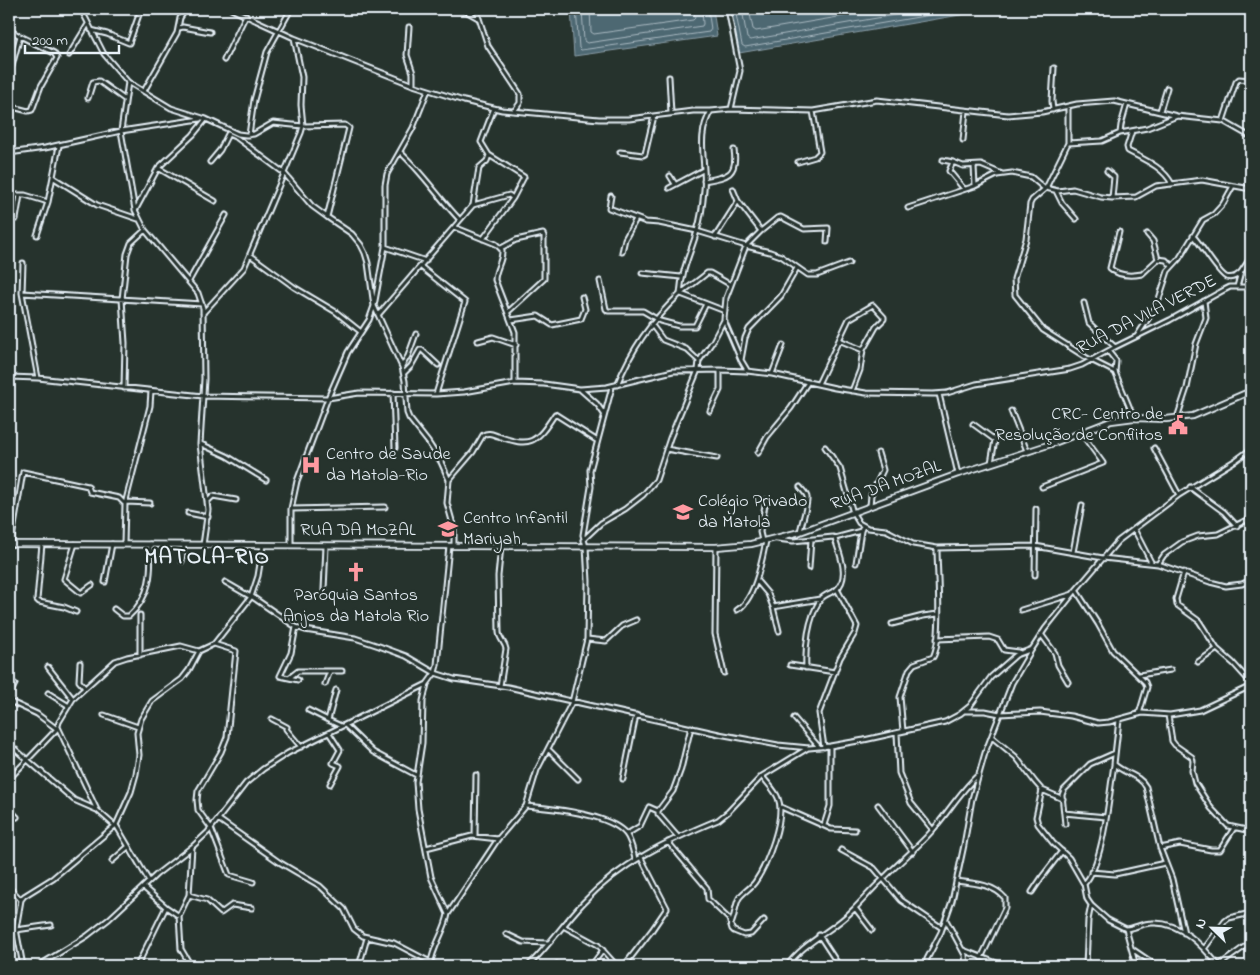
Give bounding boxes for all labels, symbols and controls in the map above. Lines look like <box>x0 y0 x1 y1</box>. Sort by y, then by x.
scale bar <box>25 22 119 54</box>
text: 200 m <box>32 30 68 52</box>
street label: RUA DA VILA VERDE <box>1072 268 1222 362</box>
place label: CRC- Centro de Resolução de Conflitos <box>995 402 1164 449</box>
public building icon: CRC- Centro de Resolução de Conflitos <box>1167 414 1189 436</box>
place label: Centro de Saude da Matola-Rio <box>326 442 452 489</box>
hospital icon: Centro de Saude da Matola-Rio <box>300 454 322 476</box>
street label: RUA DA MOZAL <box>827 454 945 518</box>
place label: Colégio Privado da Matola <box>698 489 807 536</box>
school or university icon: Colégio Privado da Matola <box>672 501 694 523</box>
place label: Centro Infantil Mariyah <box>463 506 568 553</box>
street label: RUA DA MOZAL <box>300 518 416 544</box>
school or university icon: Centro Infantil Mariyah <box>437 518 459 540</box>
district label: MATOLA-RIO <box>144 542 270 574</box>
church icon: Paróquia Santos Anjos da Matola Rio <box>345 561 367 583</box>
place label: Paróquia Santos Anjos da Matola Rio <box>283 583 429 630</box>
north arrow <box>1188 902 1238 952</box>
text: N <box>1190 915 1213 932</box>

